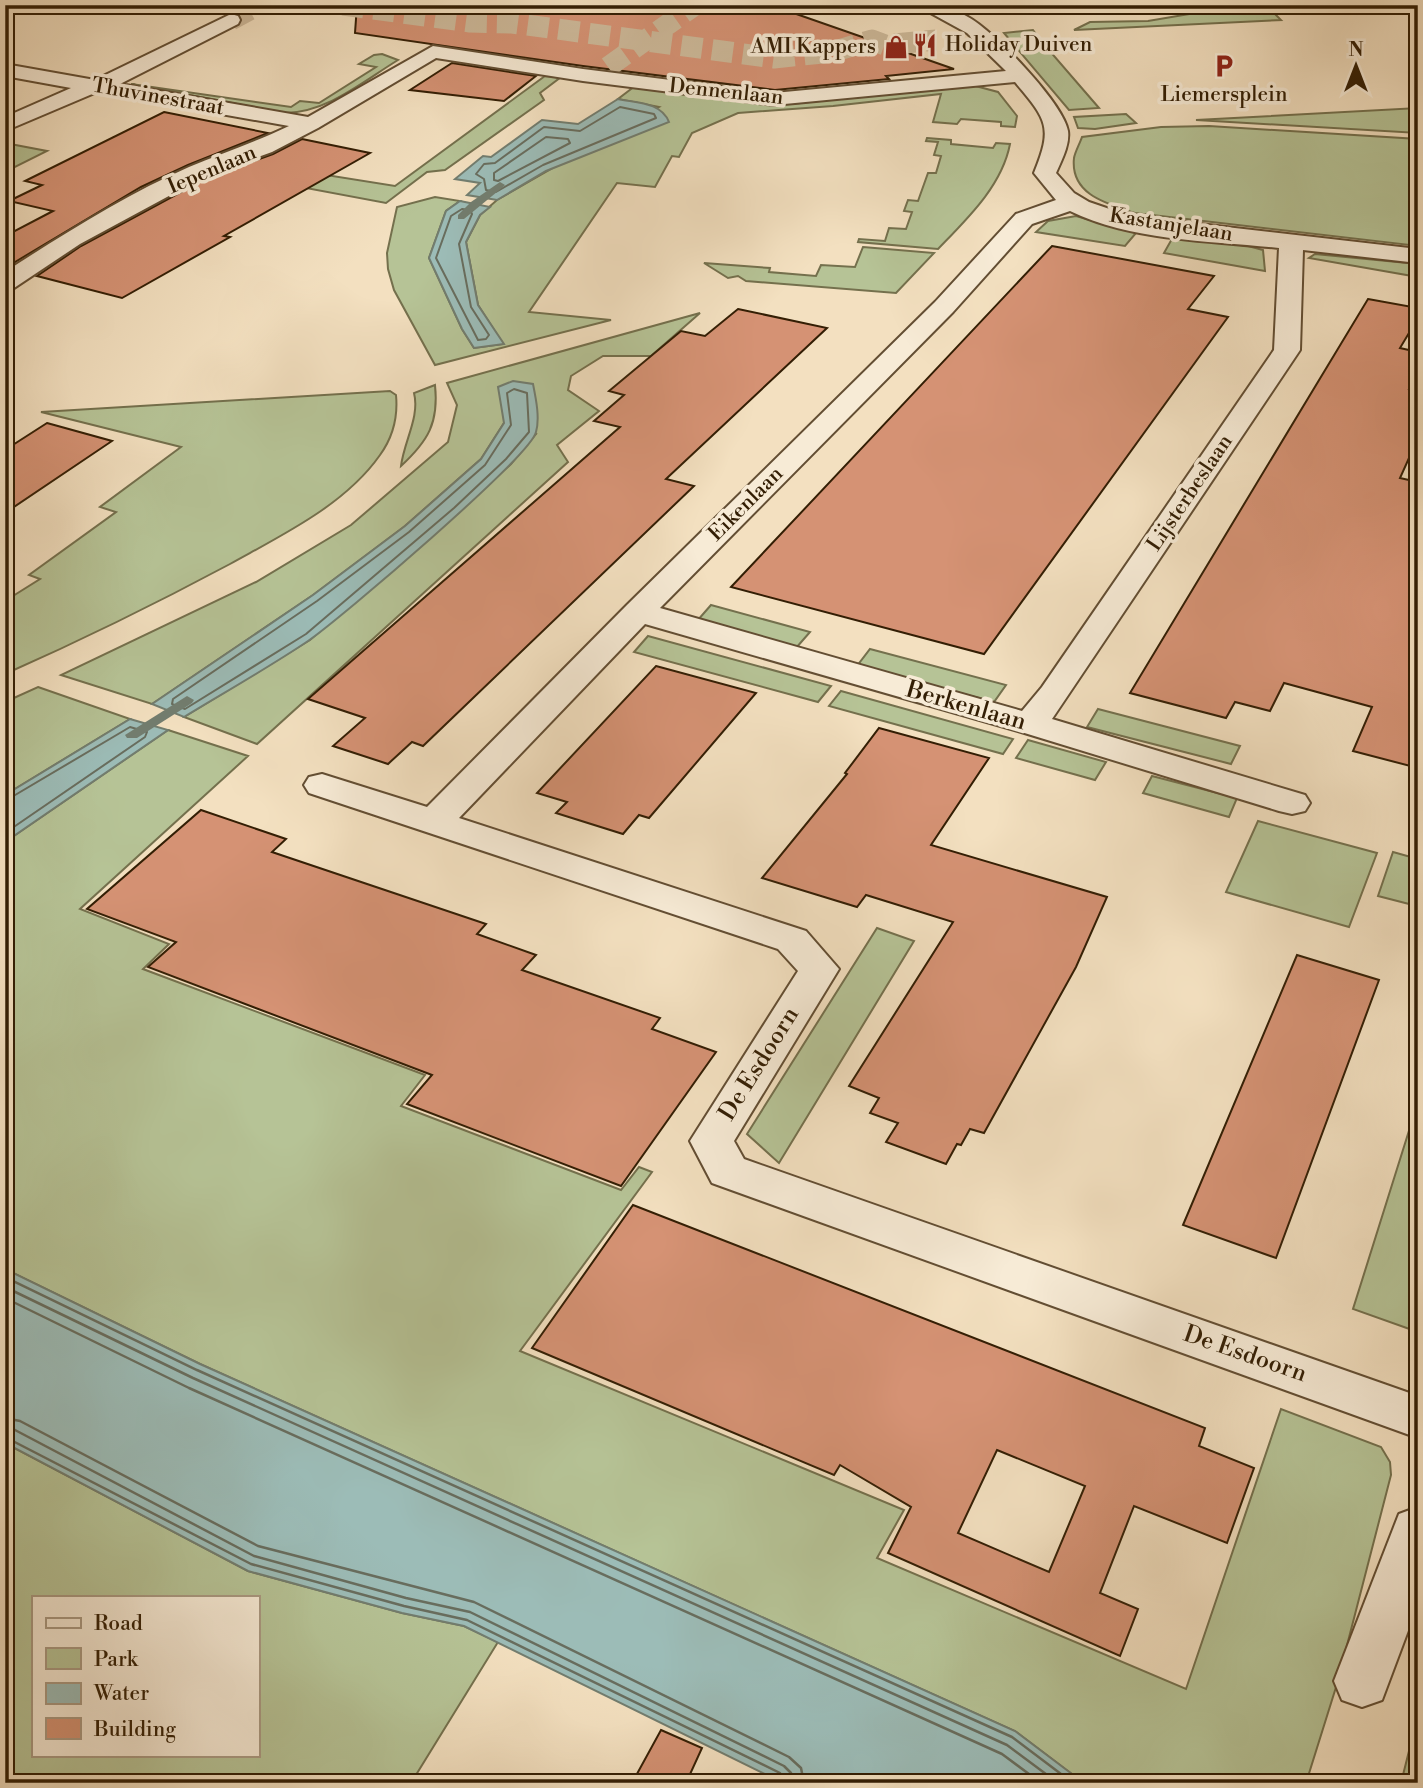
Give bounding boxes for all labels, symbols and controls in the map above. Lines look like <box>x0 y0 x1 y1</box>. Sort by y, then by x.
restaurant icon: Holiday Duiven <box>911 31 939 59</box>
place label: Holiday Duiven <box>945 32 1093 58</box>
north arrow <box>1322 32 1392 102</box>
shop icon: AMI Kappers <box>882 33 910 61</box>
place label: AMI Kappers <box>750 34 876 60</box>
text: N <box>1348 38 1364 62</box>
parking icon: Liemersplein <box>1210 52 1238 80</box>
street label: Thuvinestraat <box>90 73 227 122</box>
street label: Dennenlaan <box>667 73 785 111</box>
place label: Liemersplein <box>1160 82 1288 108</box>
street label: Iepenlaan <box>164 140 261 200</box>
street label: Kastanjelaan <box>1107 202 1235 248</box>
street label: Lijsterbeslaan <box>1141 429 1239 556</box>
street label: Eikenlaan <box>703 461 789 547</box>
street label: Berkenlaan <box>902 674 1030 737</box>
street label: De Esdoorn <box>712 1002 806 1126</box>
street label: De Esdoorn <box>1179 1319 1311 1389</box>
legend <box>32 1596 259 1756</box>
text: Road <box>94 1611 143 1637</box>
text: Park <box>94 1647 139 1673</box>
text: Water <box>93 1681 149 1707</box>
text: Building <box>93 1717 176 1743</box>

